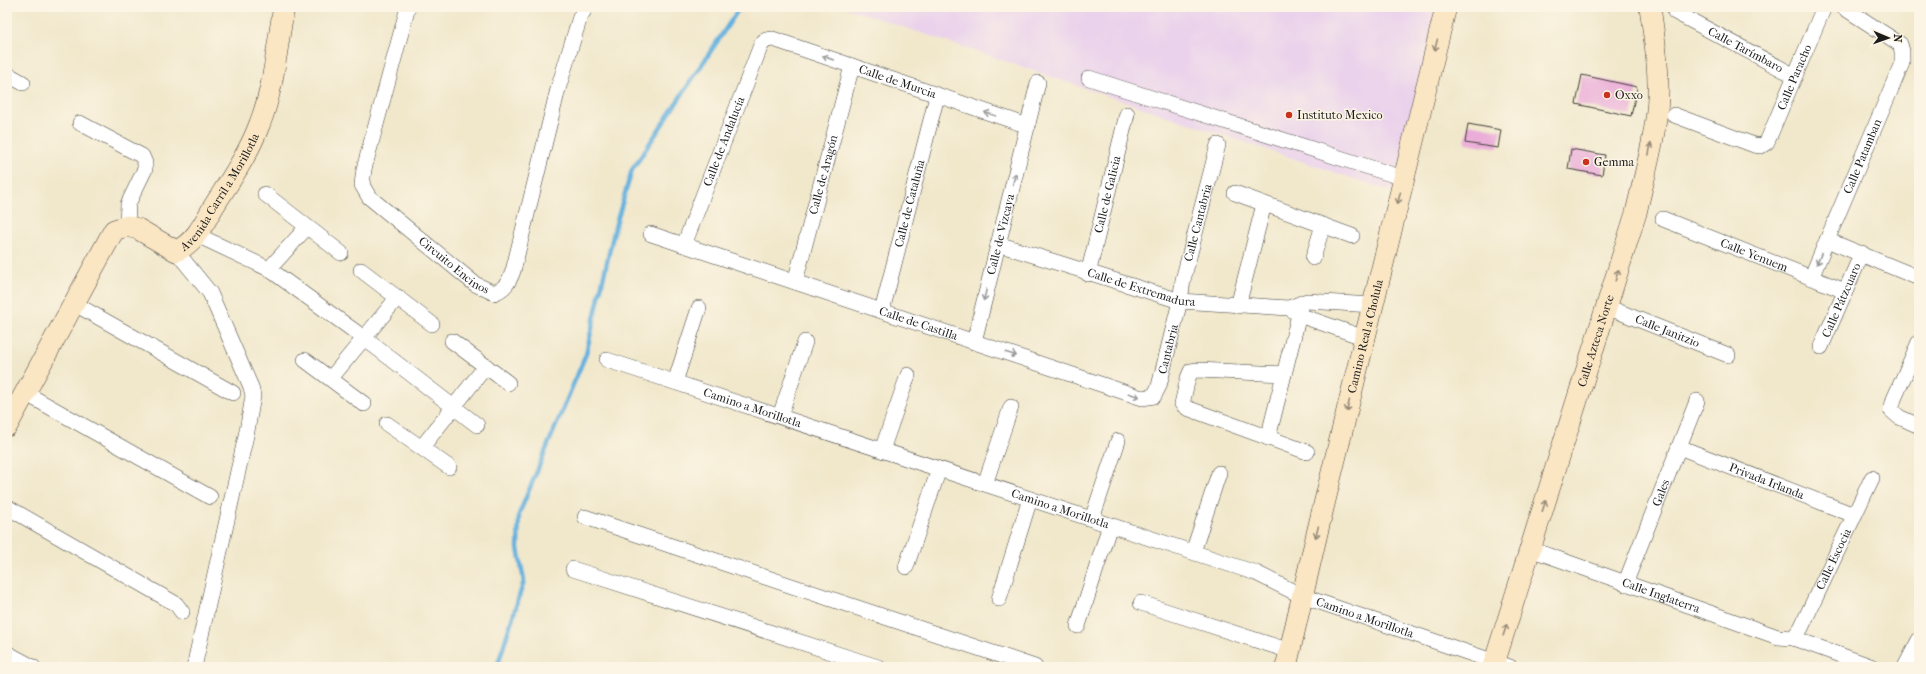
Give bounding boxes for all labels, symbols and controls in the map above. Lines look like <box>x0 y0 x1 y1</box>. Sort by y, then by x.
north arrow <box>1868 18 1908 58</box>
street label: Calle Tarímbaro <box>1706 24 1785 75</box>
text: N <box>1891 34 1904 43</box>
one-way arrow <box>1432 38 1440 51</box>
street label: Calle Paracho <box>1774 42 1814 112</box>
one-way arrow <box>821 54 834 61</box>
street label: Calle de Murcia <box>857 62 938 101</box>
place label: Oxxo <box>1615 88 1643 102</box>
marker: Oxxo <box>1602 90 1612 100</box>
street label: Calle de Andalucía <box>700 94 748 188</box>
place label: Instituto Mexico <box>1297 108 1383 122</box>
one-way arrow <box>984 110 997 117</box>
marker: Instituto Mexico <box>1284 110 1294 120</box>
street label: Calle Patamban <box>1840 117 1885 196</box>
street label: Avenida Carril a Morillotla <box>177 131 262 255</box>
street label: Calle de Aragón <box>806 133 841 216</box>
one-way arrow <box>1646 143 1654 156</box>
street label: Calle de Galicia <box>1091 154 1124 234</box>
place label: Gemma <box>1594 155 1634 169</box>
marker: Gemma <box>1581 157 1591 167</box>
street label: Calle de Cataluña <box>892 158 928 249</box>
one-way arrow <box>1011 173 1019 186</box>
street label: Calle Cantabria <box>1181 182 1215 263</box>
one-way arrow <box>1394 191 1402 204</box>
street label: Calle de Vizcaya <box>984 192 1017 276</box>
street label: Circuito Encinos <box>416 234 492 297</box>
street label: Calle Yenuem <box>1718 235 1790 275</box>
one-way arrow <box>1815 252 1823 264</box>
street label: Calle Pátzcuaro <box>1819 261 1864 340</box>
street label: Calle de Extremadura <box>1086 265 1196 309</box>
one-way arrow <box>1614 269 1621 282</box>
street label: Camino Real a Cholula <box>1345 278 1386 395</box>
one-way arrow <box>981 289 989 302</box>
street label: Calle Azteca Norte <box>1575 293 1617 389</box>
street label: Calle de Castilla <box>877 304 960 343</box>
street label: Calle Janitzio <box>1633 312 1702 350</box>
street label: Cantabria <box>1155 322 1181 375</box>
one-way arrow <box>1004 351 1017 358</box>
street label: Camino a Morillotla <box>702 385 804 430</box>
one-way arrow <box>1127 392 1140 399</box>
one-way arrow <box>1343 399 1351 412</box>
street label: Privada Irlanda <box>1727 460 1807 502</box>
street label: Gales <box>1649 477 1673 508</box>
street label: Camino a Morillotla <box>1009 486 1111 531</box>
one-way arrow <box>1541 500 1548 513</box>
one-way arrow <box>1312 526 1320 539</box>
street label: Calle Escocia <box>1813 526 1854 592</box>
street label: Calle Inglaterra <box>1620 575 1702 616</box>
street label: Camino a Morillotla <box>1314 594 1416 641</box>
one-way arrow <box>1502 623 1509 636</box>

